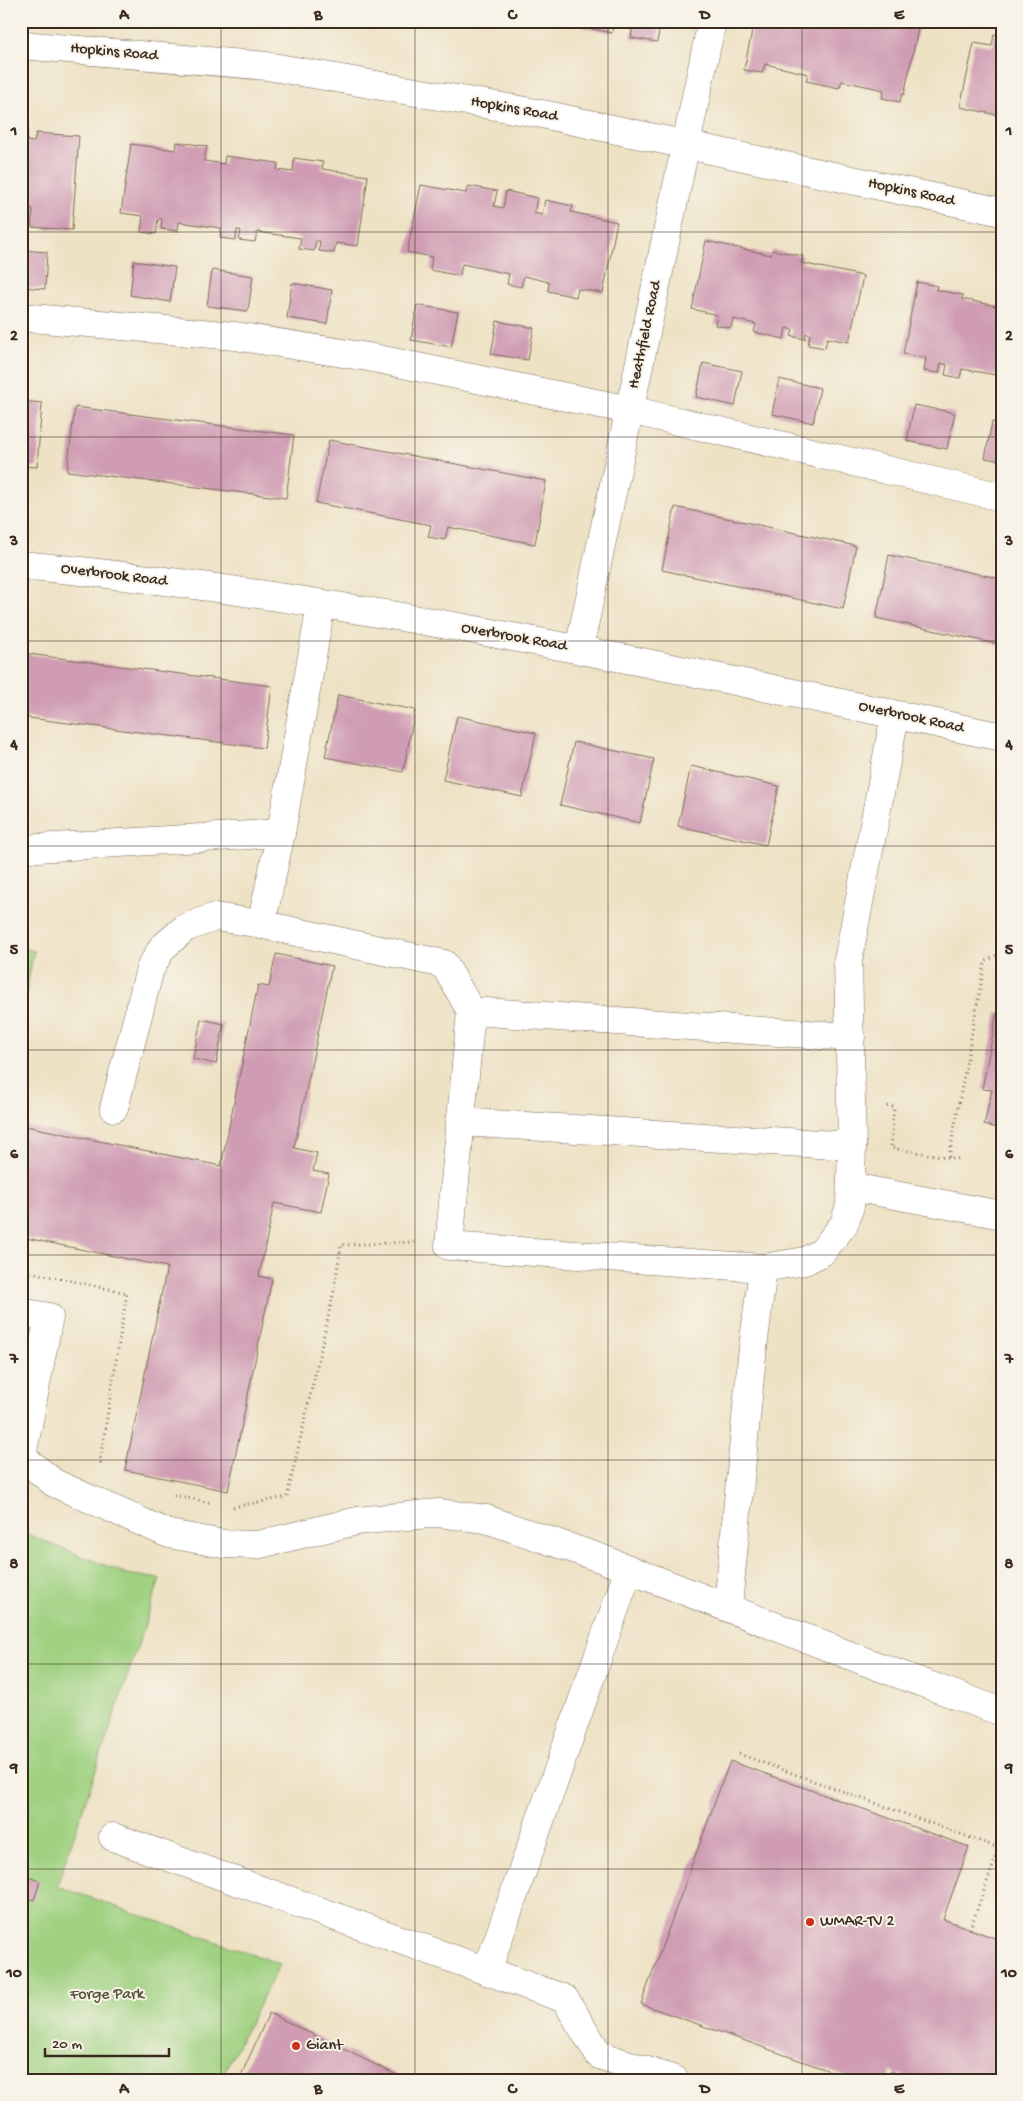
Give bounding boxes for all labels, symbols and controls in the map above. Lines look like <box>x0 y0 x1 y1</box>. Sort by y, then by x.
text: A <box>118 7 130 26</box>
text: B <box>313 7 323 26</box>
text: C <box>507 7 518 26</box>
text: D <box>698 7 711 26</box>
text: E <box>894 7 905 26</box>
street label: Hopkins Road <box>69 40 160 66</box>
street label: Hopkins Road <box>469 93 561 127</box>
text: 1 <box>10 123 17 142</box>
text: 1 <box>1005 123 1012 142</box>
street label: Hopkins Road <box>866 175 958 212</box>
street label: Heathfield Road <box>625 278 667 391</box>
text: 2 <box>10 328 18 347</box>
text: 2 <box>1005 328 1013 347</box>
text: 3 <box>9 533 18 552</box>
text: 3 <box>1004 533 1013 552</box>
street label: Overbrook Road <box>60 560 170 592</box>
street label: Overbrook Road <box>460 619 570 657</box>
street label: Overbrook Road <box>857 698 967 739</box>
text: 4 <box>9 737 18 756</box>
text: 4 <box>1004 737 1013 756</box>
text: 5 <box>10 942 19 961</box>
text: 5 <box>1005 942 1014 961</box>
text: 6 <box>10 1146 19 1165</box>
text: 6 <box>1005 1146 1014 1165</box>
text: 7 <box>9 1351 19 1370</box>
text: 7 <box>1004 1351 1014 1370</box>
text: 8 <box>10 1556 19 1575</box>
text: 8 <box>1005 1556 1014 1575</box>
text: 9 <box>9 1760 18 1779</box>
text: 9 <box>1004 1760 1013 1779</box>
place label: WMAR-TV 2 <box>820 1913 894 1932</box>
marker: WMAR-TV 2 <box>804 1916 816 1928</box>
text: 10 <box>5 1965 22 1984</box>
text: 10 <box>1000 1965 1017 1984</box>
park label: Forge Park <box>69 1986 146 2005</box>
scale bar <box>45 2026 169 2058</box>
text: 20 m <box>52 2036 82 2054</box>
place label: Giant <box>306 2037 344 2056</box>
marker: Giant <box>290 2040 302 2052</box>
text: A <box>118 2081 130 2100</box>
text: B <box>313 2081 323 2100</box>
text: C <box>507 2081 518 2100</box>
text: D <box>698 2081 711 2100</box>
text: E <box>894 2081 905 2100</box>

